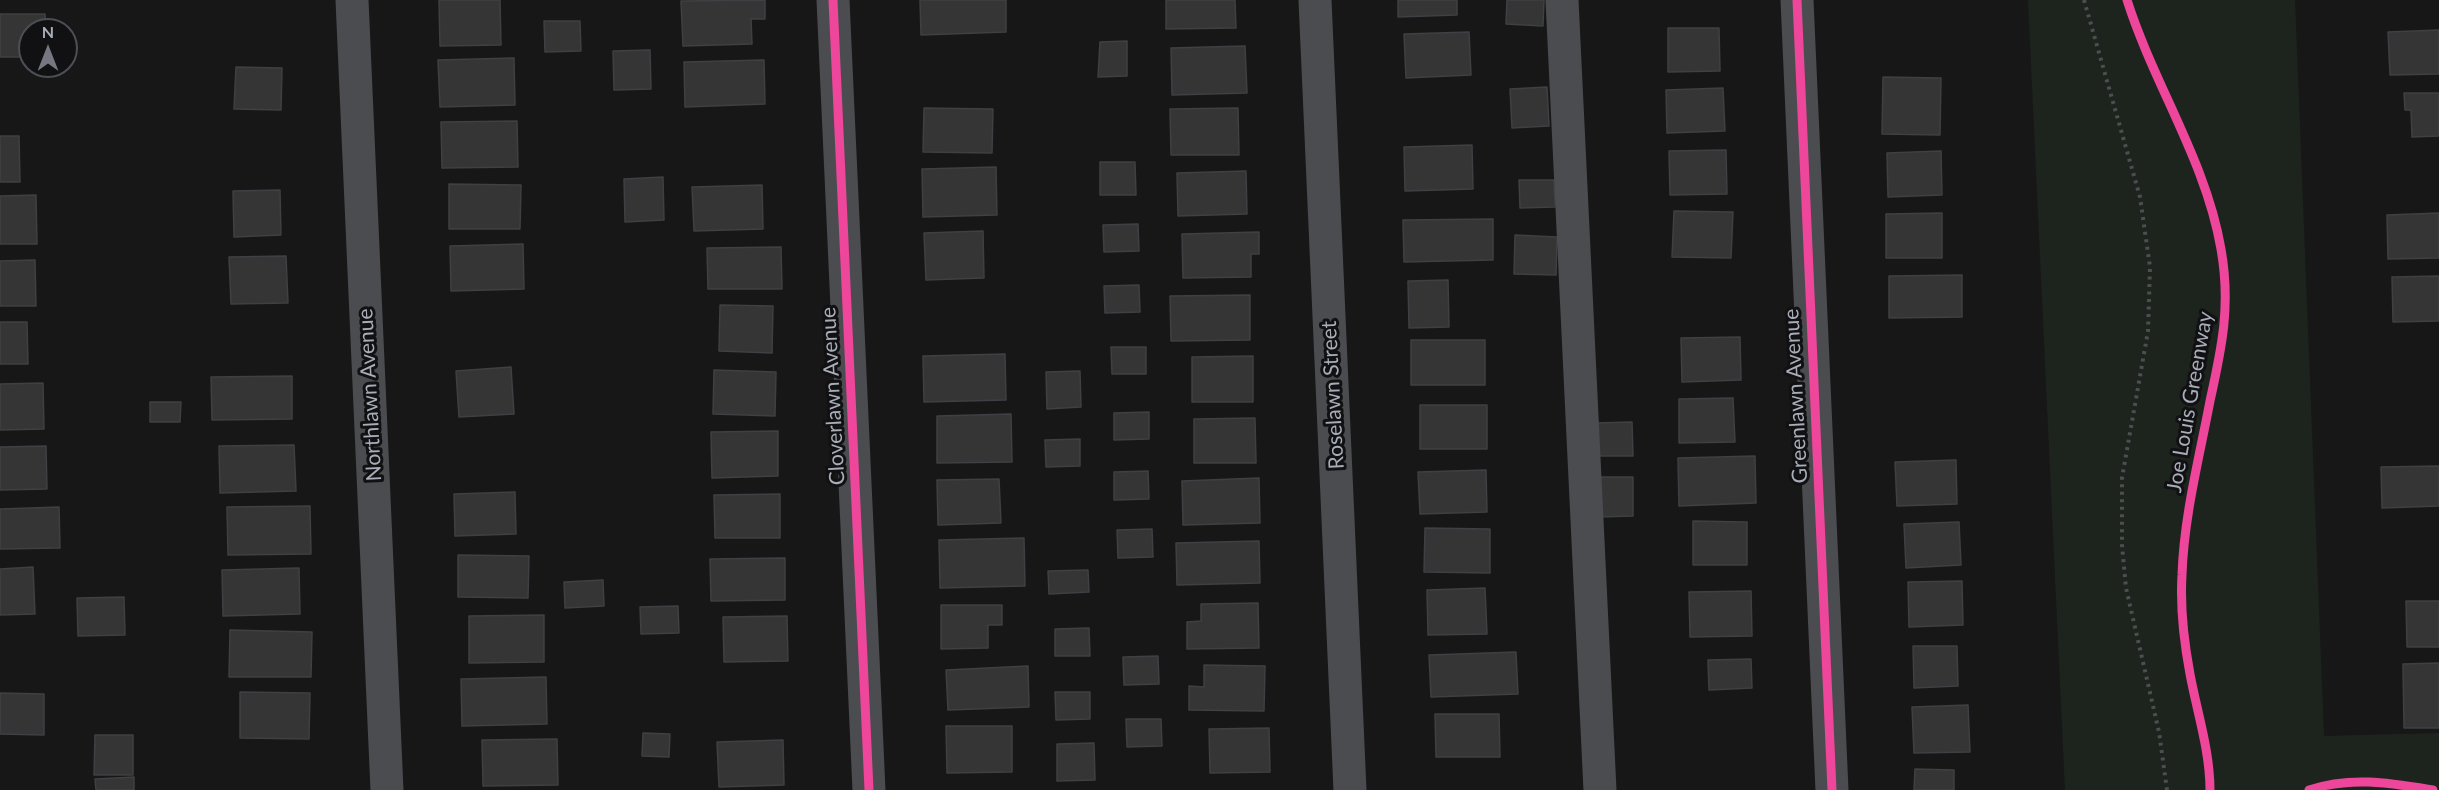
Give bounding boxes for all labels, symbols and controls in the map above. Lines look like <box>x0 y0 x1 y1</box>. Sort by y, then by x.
north arrow <box>18 18 78 78</box>
text: N <box>42 22 54 41</box>
street label: Cloverlawn Avenue <box>816 306 850 486</box>
street label: Northlawn Avenue <box>353 308 387 482</box>
street label: Greenlawn Avenue <box>1779 308 1813 484</box>
street label: Joe Louis Greenway <box>2162 309 2218 495</box>
street label: Roselawn Street <box>1317 320 1349 470</box>

